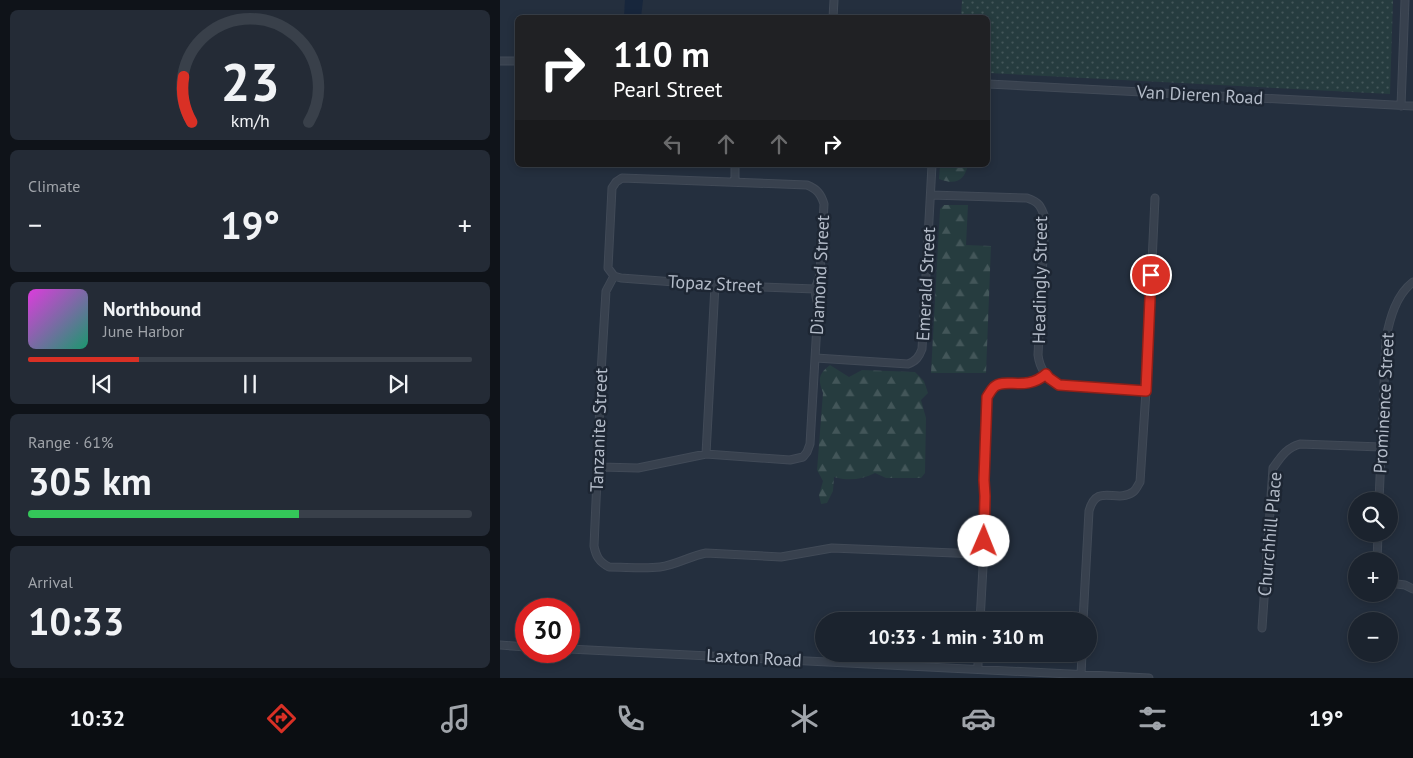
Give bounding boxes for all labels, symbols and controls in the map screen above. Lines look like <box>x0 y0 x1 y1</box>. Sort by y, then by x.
text: 110 m <box>613 31 710 77</box>
icon: right <box>530 35 595 100</box>
text: 23 <box>221 48 279 115</box>
text: Pearl Street <box>613 75 723 103</box>
street label: Van Dieren Road <box>1135 80 1264 109</box>
text: km/h <box>230 109 270 132</box>
icon: left <box>659 130 687 158</box>
icon: ahead <box>712 130 740 158</box>
icon: ahead <box>765 130 793 158</box>
icon: right <box>818 130 846 158</box>
text: Climate <box>28 176 80 196</box>
text: 19° <box>220 200 280 249</box>
text: − <box>28 206 42 243</box>
text: + <box>458 206 472 243</box>
street label: Diamond Street <box>805 214 834 336</box>
street label: Headingly Street <box>1027 216 1052 344</box>
street label: Emerald Street <box>911 226 940 342</box>
pin <box>1130 254 1172 296</box>
icon: arrive <box>1137 261 1165 289</box>
street label: Topaz Street <box>667 270 763 297</box>
text: Northbound <box>103 297 201 321</box>
text: June Harbor <box>103 321 184 341</box>
street label: Prominence Street <box>1368 332 1399 474</box>
street label: Tanzanite Street <box>585 367 612 493</box>
icon: previous <box>88 370 116 398</box>
icon: pause <box>236 370 264 398</box>
icon: next <box>384 370 412 398</box>
text: Range · 61% <box>28 432 113 452</box>
text: 305 km <box>28 456 152 505</box>
street label: Churchhill Place <box>1253 471 1286 597</box>
map controls <box>1348 492 1398 662</box>
button: search <box>1348 492 1398 542</box>
position arrow <box>957 514 1009 566</box>
button: + <box>1348 552 1398 602</box>
text: Arrival <box>28 572 73 592</box>
text: 10:33 <box>28 596 124 645</box>
speed limit sign: 30 <box>515 598 580 663</box>
button: − <box>1348 612 1398 662</box>
text: 10:33 · 1 min · 310 m <box>868 625 1044 649</box>
street label: Laxton Road <box>706 644 802 671</box>
icon: directions <box>264 701 299 736</box>
icon: music <box>438 701 473 736</box>
icon: phone <box>613 701 648 736</box>
icon: climate <box>787 701 822 736</box>
icon: car <box>961 701 996 736</box>
icon: filters <box>1135 701 1170 736</box>
text: 10:32 <box>70 704 125 732</box>
text: 19° <box>1309 704 1343 732</box>

